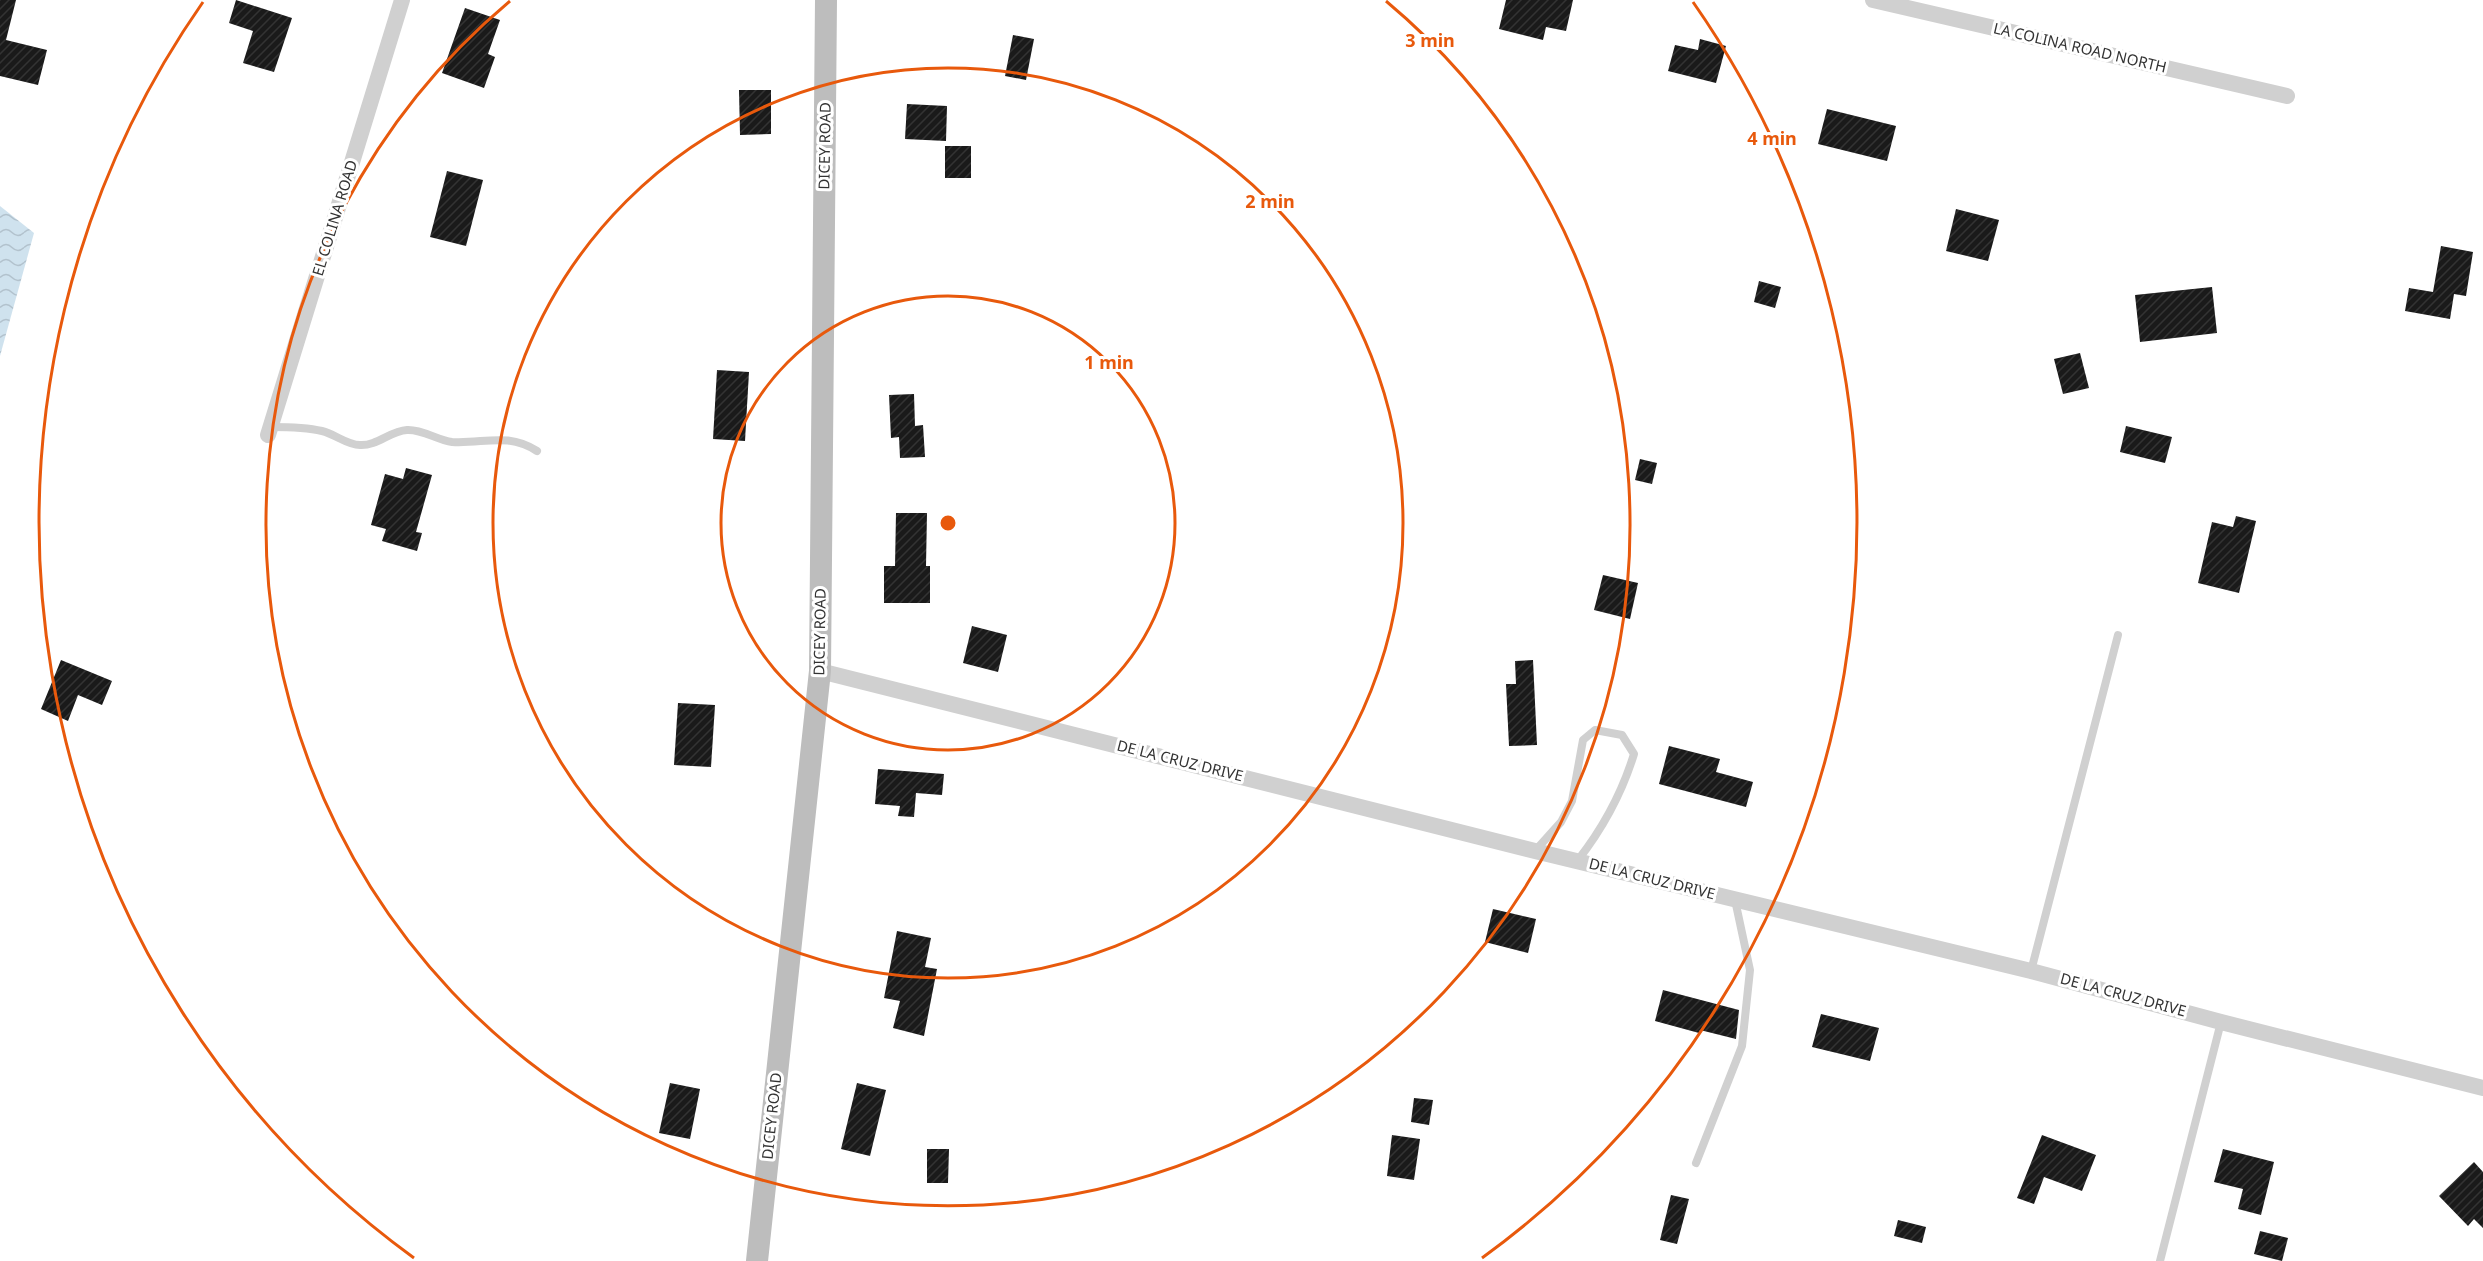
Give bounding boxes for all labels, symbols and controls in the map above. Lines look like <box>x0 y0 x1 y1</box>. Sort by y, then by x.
street label: LA COLINA ROAD NORTH <box>1992 17 2169 77</box>
text: 3 min <box>1405 28 1455 52</box>
street label: DICEY ROAD <box>813 102 835 190</box>
text: 4 min <box>1747 126 1797 150</box>
street label: EL COLINA ROAD <box>307 157 361 278</box>
text: 2 min <box>1245 189 1295 213</box>
text: 1 min <box>1084 350 1134 374</box>
centre of rings <box>938 513 958 533</box>
street label: DICEY ROAD <box>808 588 830 676</box>
street label: DE LA CRUZ DRIVE <box>1115 735 1245 785</box>
street label: DE LA CRUZ DRIVE <box>1587 853 1717 903</box>
street label: DE LA CRUZ DRIVE <box>2058 968 2188 1020</box>
street label: DICEY ROAD <box>756 1071 786 1160</box>

